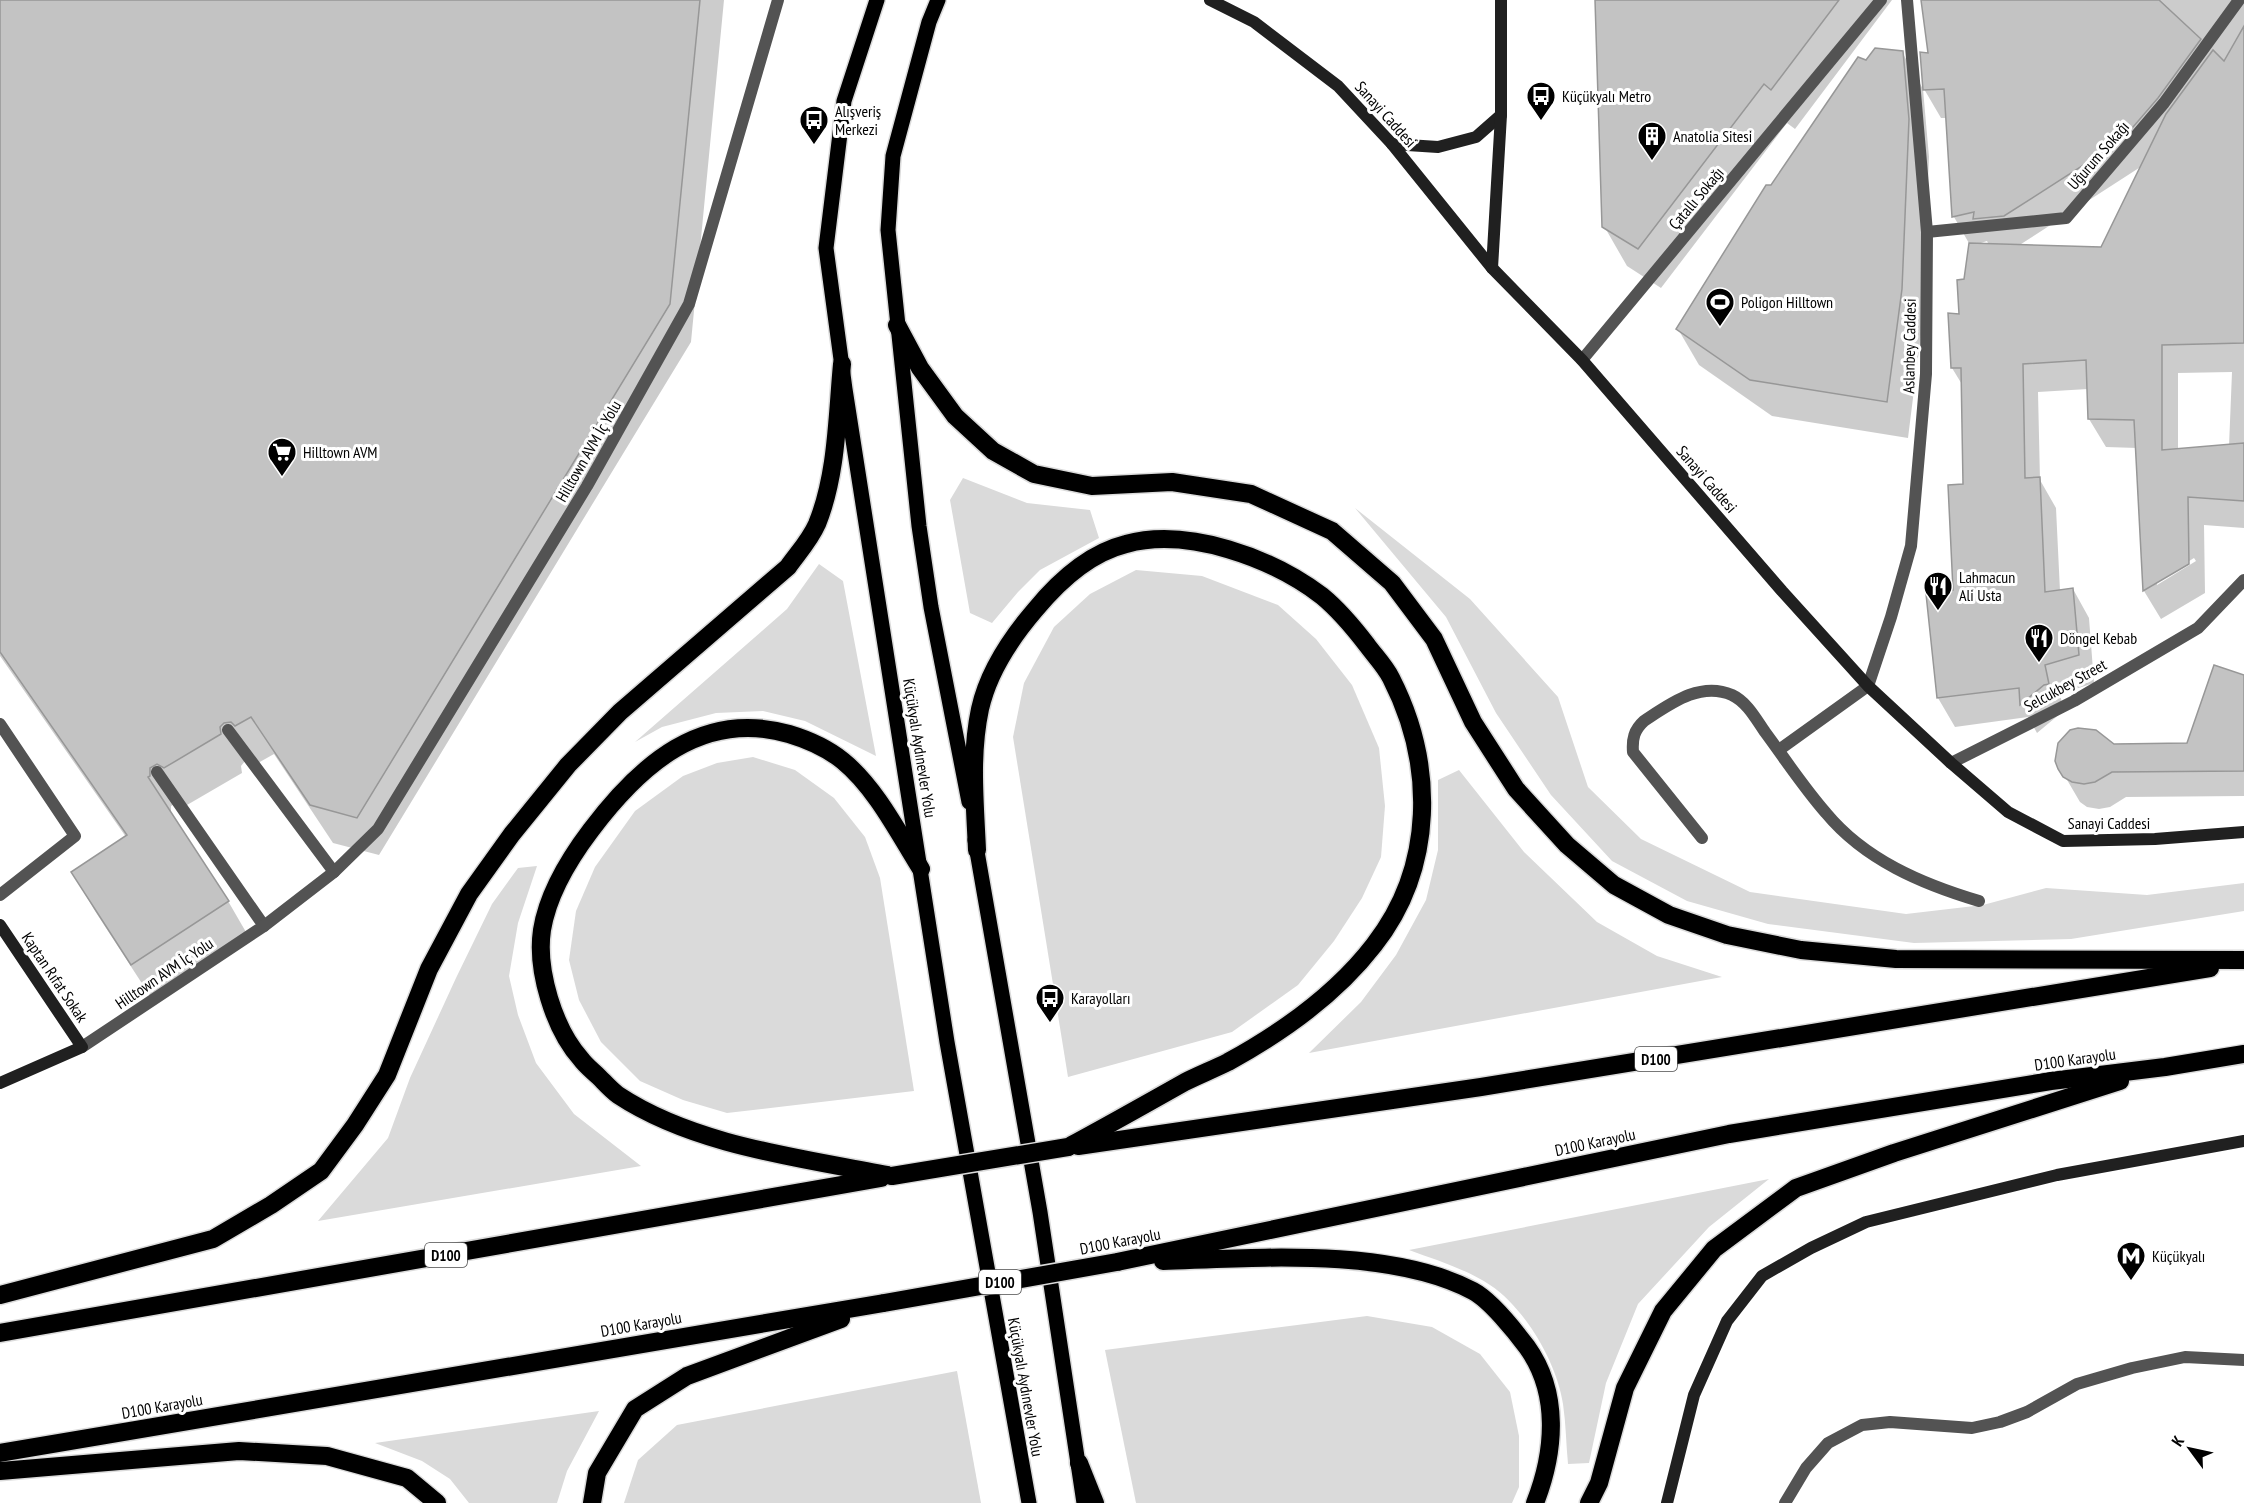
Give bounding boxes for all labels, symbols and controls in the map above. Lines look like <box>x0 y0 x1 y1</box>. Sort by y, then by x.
street label: Sanayi Caddesi <box>1351 77 1421 151</box>
bus stop icon: Küçükyalı Metro <box>1525 80 1557 122</box>
place label: Küçükyalı Metro <box>1562 86 1651 106</box>
place label: Alışveriş Merkezi <box>835 101 881 139</box>
bus stop icon: Alışveriş Merkezi <box>798 104 830 146</box>
street label: Uğurum Sokağı <box>2063 117 2133 193</box>
building icon: Anatolia Sitesi <box>1636 120 1668 162</box>
place label: Anatolia Sitesi <box>1673 126 1752 146</box>
street label: Çatallı Sokağı <box>1664 163 1728 233</box>
sports icon: Poligon Hilltown <box>1704 286 1736 328</box>
place label: Poligon Hilltown <box>1741 292 1833 312</box>
street label: Aslanbey Caddesi <box>1898 298 1920 394</box>
street label: Hilltown AVM İç Yolu <box>551 397 625 505</box>
supermarket icon: Hilltown AVM <box>266 436 298 478</box>
street label: Sanayi Caddesi <box>1672 441 1742 517</box>
place label: Hilltown AVM <box>303 442 378 462</box>
place label: Lahmacun Ali Usta <box>1959 567 2015 605</box>
restaurant icon: Lahmacun Ali Usta <box>1922 570 1954 612</box>
restaurant icon: Döngel Kebab <box>2023 622 2055 664</box>
place label: Döngel Kebab <box>2060 628 2137 648</box>
street label: Selcukbey Street <box>2020 654 2110 716</box>
street label: Küçükyalı Aydınevler Yolu <box>899 677 941 819</box>
street label: Sanayi Caddesi <box>2068 813 2150 833</box>
street label: Kaptan Rıfat Sokak <box>18 928 93 1026</box>
street label: Hilltown AVM İç Yolu <box>111 933 217 1013</box>
bus stop icon: Karayolları <box>1034 982 1066 1024</box>
place label: Karayolları <box>1071 988 1130 1008</box>
street label: D100 Karayolu <box>2033 1043 2117 1075</box>
road number: D100 <box>1635 1047 1677 1071</box>
street label: D100 Karayolu <box>1553 1124 1637 1160</box>
street label: D100 Karayolu <box>1078 1223 1162 1259</box>
metro station icon: Küçükyalı <box>2115 1240 2147 1282</box>
road number: D100 <box>425 1243 467 1267</box>
place label: Küçükyalı <box>2152 1246 2205 1266</box>
road number: D100 <box>979 1270 1021 1294</box>
street label: D100 Karayolu <box>599 1307 683 1341</box>
street label: Küçükyalı Aydınevler Yolu <box>1004 1316 1048 1458</box>
street label: D100 Karayolu <box>120 1389 204 1423</box>
north arrow <box>2160 1419 2220 1479</box>
text: K <box>2167 1431 2188 1450</box>

